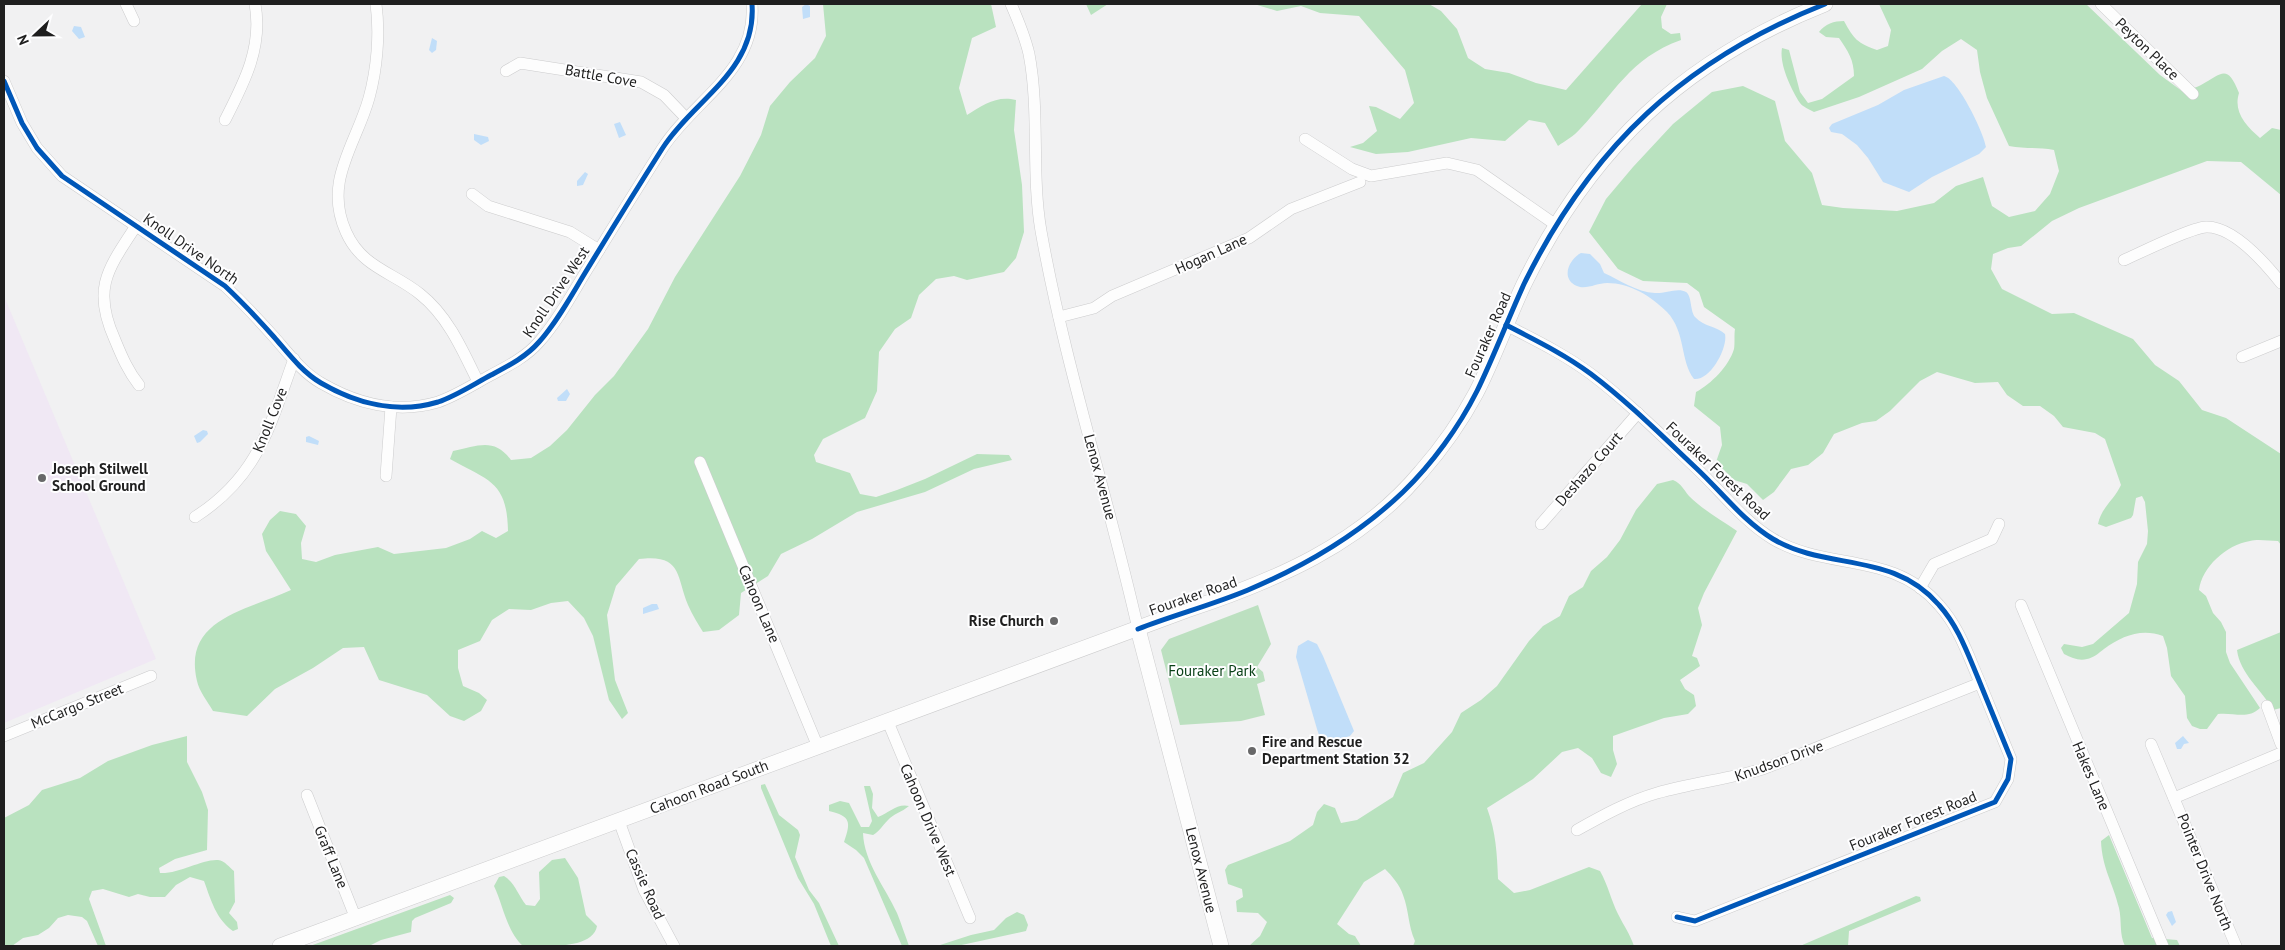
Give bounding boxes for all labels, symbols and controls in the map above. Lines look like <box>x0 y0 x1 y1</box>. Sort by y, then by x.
north arrow <box>10 10 60 60</box>
street label: Peyton Place <box>2111 13 2183 84</box>
text: N <box>13 32 33 48</box>
street label: Battle Cove <box>564 60 639 91</box>
street label: Knoll Drive North <box>140 209 243 289</box>
street label: Hogan Lane <box>1172 229 1250 278</box>
street label: Knoll Drive West <box>518 243 593 341</box>
street label: Fouraker Road <box>1460 289 1515 381</box>
street label: Knoll Cove <box>248 385 291 455</box>
street label: Fouraker Forest Road <box>1662 417 1774 524</box>
street label: Deshazo Court <box>1551 427 1626 510</box>
street label: Lenox Avenue <box>1080 432 1121 522</box>
place label: Joseph Stilwell School Ground <box>51 459 148 495</box>
marker: Joseph Stilwell School Ground <box>36 472 48 484</box>
street label: Cahoon Lane <box>735 562 784 646</box>
street label: Fouraker Road <box>1146 572 1239 619</box>
place label: Rise Church <box>969 611 1044 630</box>
marker: Rise Church <box>1048 615 1060 627</box>
park label: Fouraker Park <box>1168 661 1257 680</box>
street label: McCargo Street <box>28 678 126 733</box>
place label: Fire and Rescue Department Station 32 <box>1262 732 1410 768</box>
street label: Knudson Drive <box>1732 736 1826 785</box>
street label: Hakes Lane <box>2068 738 2115 813</box>
marker: Fire and Rescue Department Station 32 <box>1246 745 1258 757</box>
street label: Cahoon Road South <box>647 755 771 818</box>
street label: Cahoon Drive West <box>896 761 961 879</box>
street label: Fouraker Forest Road <box>1846 786 1979 855</box>
street label: Pointer Drive North <box>2173 811 2238 933</box>
street label: Graff Lane <box>310 823 353 891</box>
street label: Lenox Avenue <box>1182 825 1221 915</box>
street label: Cassie Road <box>621 845 670 922</box>

